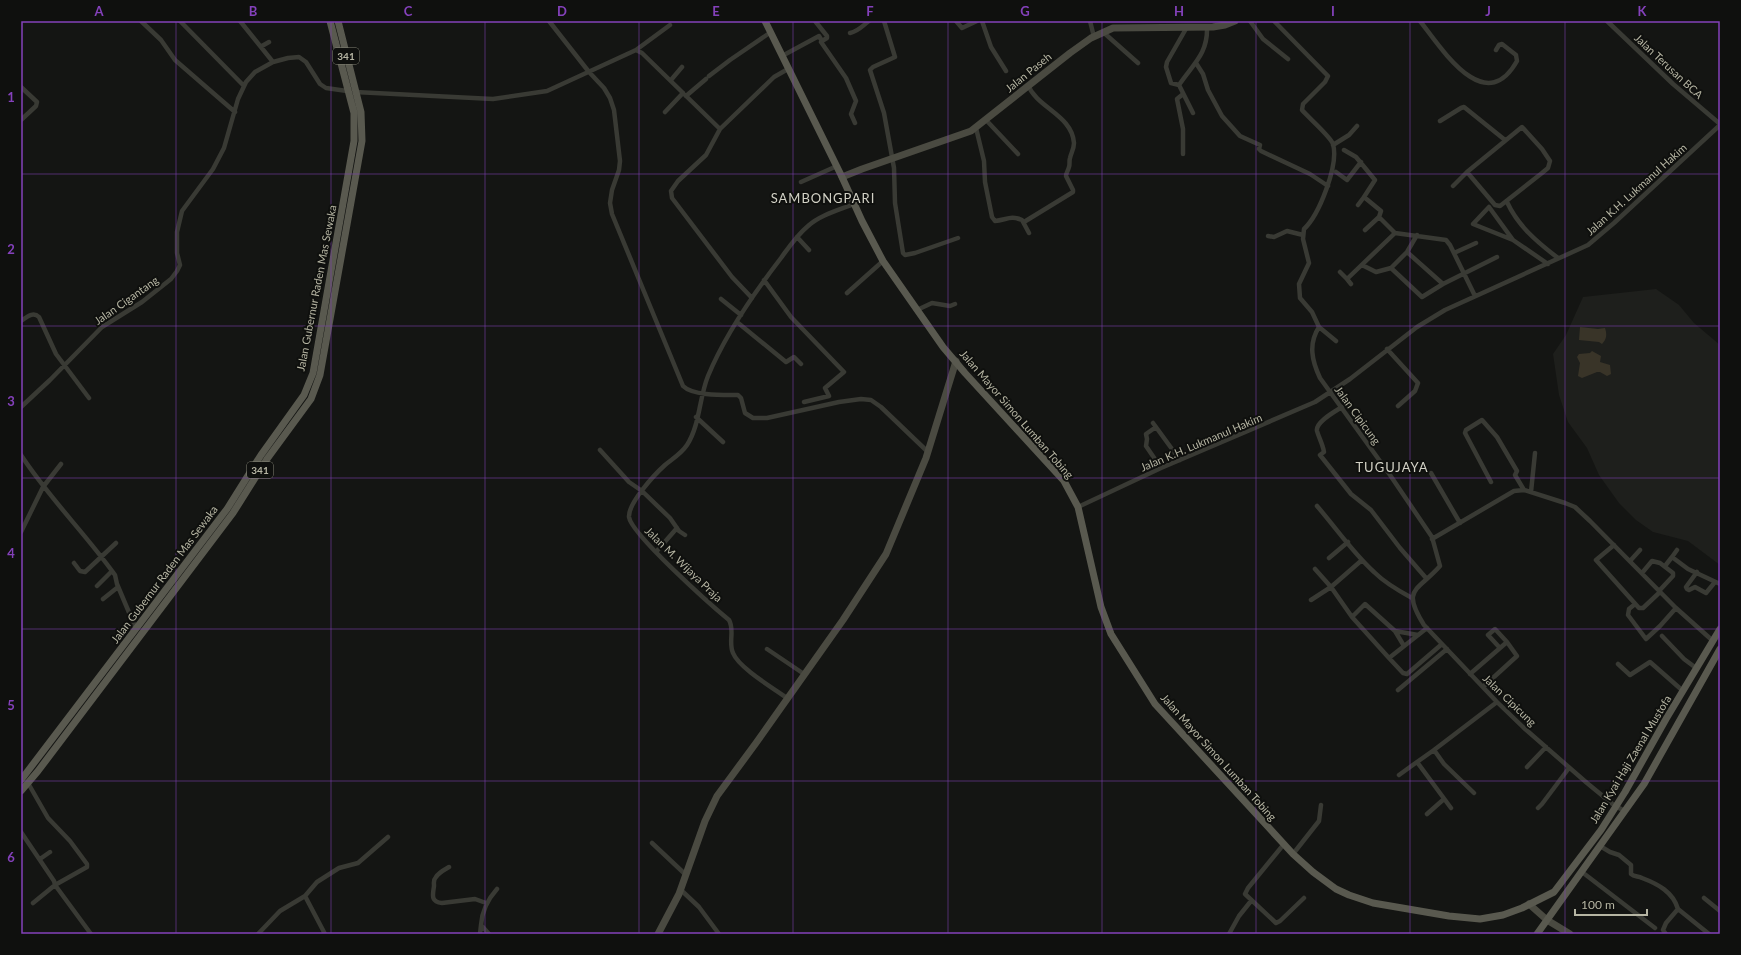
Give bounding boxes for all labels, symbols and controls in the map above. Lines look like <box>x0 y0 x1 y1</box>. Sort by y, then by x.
text: A <box>93 3 104 19</box>
text: B <box>249 3 258 19</box>
text: C <box>404 3 413 19</box>
text: D <box>557 3 567 19</box>
text: E <box>712 3 720 19</box>
text: F <box>866 3 874 19</box>
text: G <box>1020 3 1030 19</box>
text: H <box>1174 3 1184 19</box>
text: I <box>1331 3 1335 19</box>
text: J <box>1485 3 1491 19</box>
text: K <box>1638 3 1648 19</box>
street label: Jalan Terusan BCA <box>1632 31 1706 101</box>
road number: 341 <box>333 48 359 64</box>
street label: Jalan Paseh <box>1002 49 1054 95</box>
text: 1 <box>7 89 15 105</box>
street label: Jalan K.H. Lukmanul Hakim <box>1583 140 1689 238</box>
district label: SAMBONGPARI <box>771 190 875 206</box>
street label: Jalan Gubernur Raden Mas Sewaka <box>294 204 338 372</box>
text: 2 <box>7 241 15 257</box>
street label: Jalan Cigantang <box>91 273 161 327</box>
street label: Jalan Mayor Simon Lumban Tobing <box>958 347 1077 481</box>
street label: Jalan Cipicung <box>1332 383 1384 447</box>
text: 3 <box>7 393 15 409</box>
street label: Jalan K.H. Lukmanul Hakim <box>1138 410 1264 474</box>
district label: TUGUJAYA <box>1355 459 1429 475</box>
road number: 341 <box>247 462 273 478</box>
street label: Jalan Gubernur Raden Mas Sewaka <box>108 503 220 645</box>
street label: Jalan M. Wijaya Praja <box>643 524 725 604</box>
text: 4 <box>7 545 15 561</box>
street label: Jalan Cipicung <box>1481 671 1540 729</box>
street label: Jalan Mayor Simon Lumban Tobing <box>1159 691 1280 823</box>
street label: Jalan Kyai Haji Zaenal Mustofa <box>1587 693 1673 825</box>
text: 5 <box>7 697 15 713</box>
text: 6 <box>7 849 15 865</box>
scale bar <box>1575 891 1647 917</box>
text: 100 m <box>1581 897 1615 912</box>

